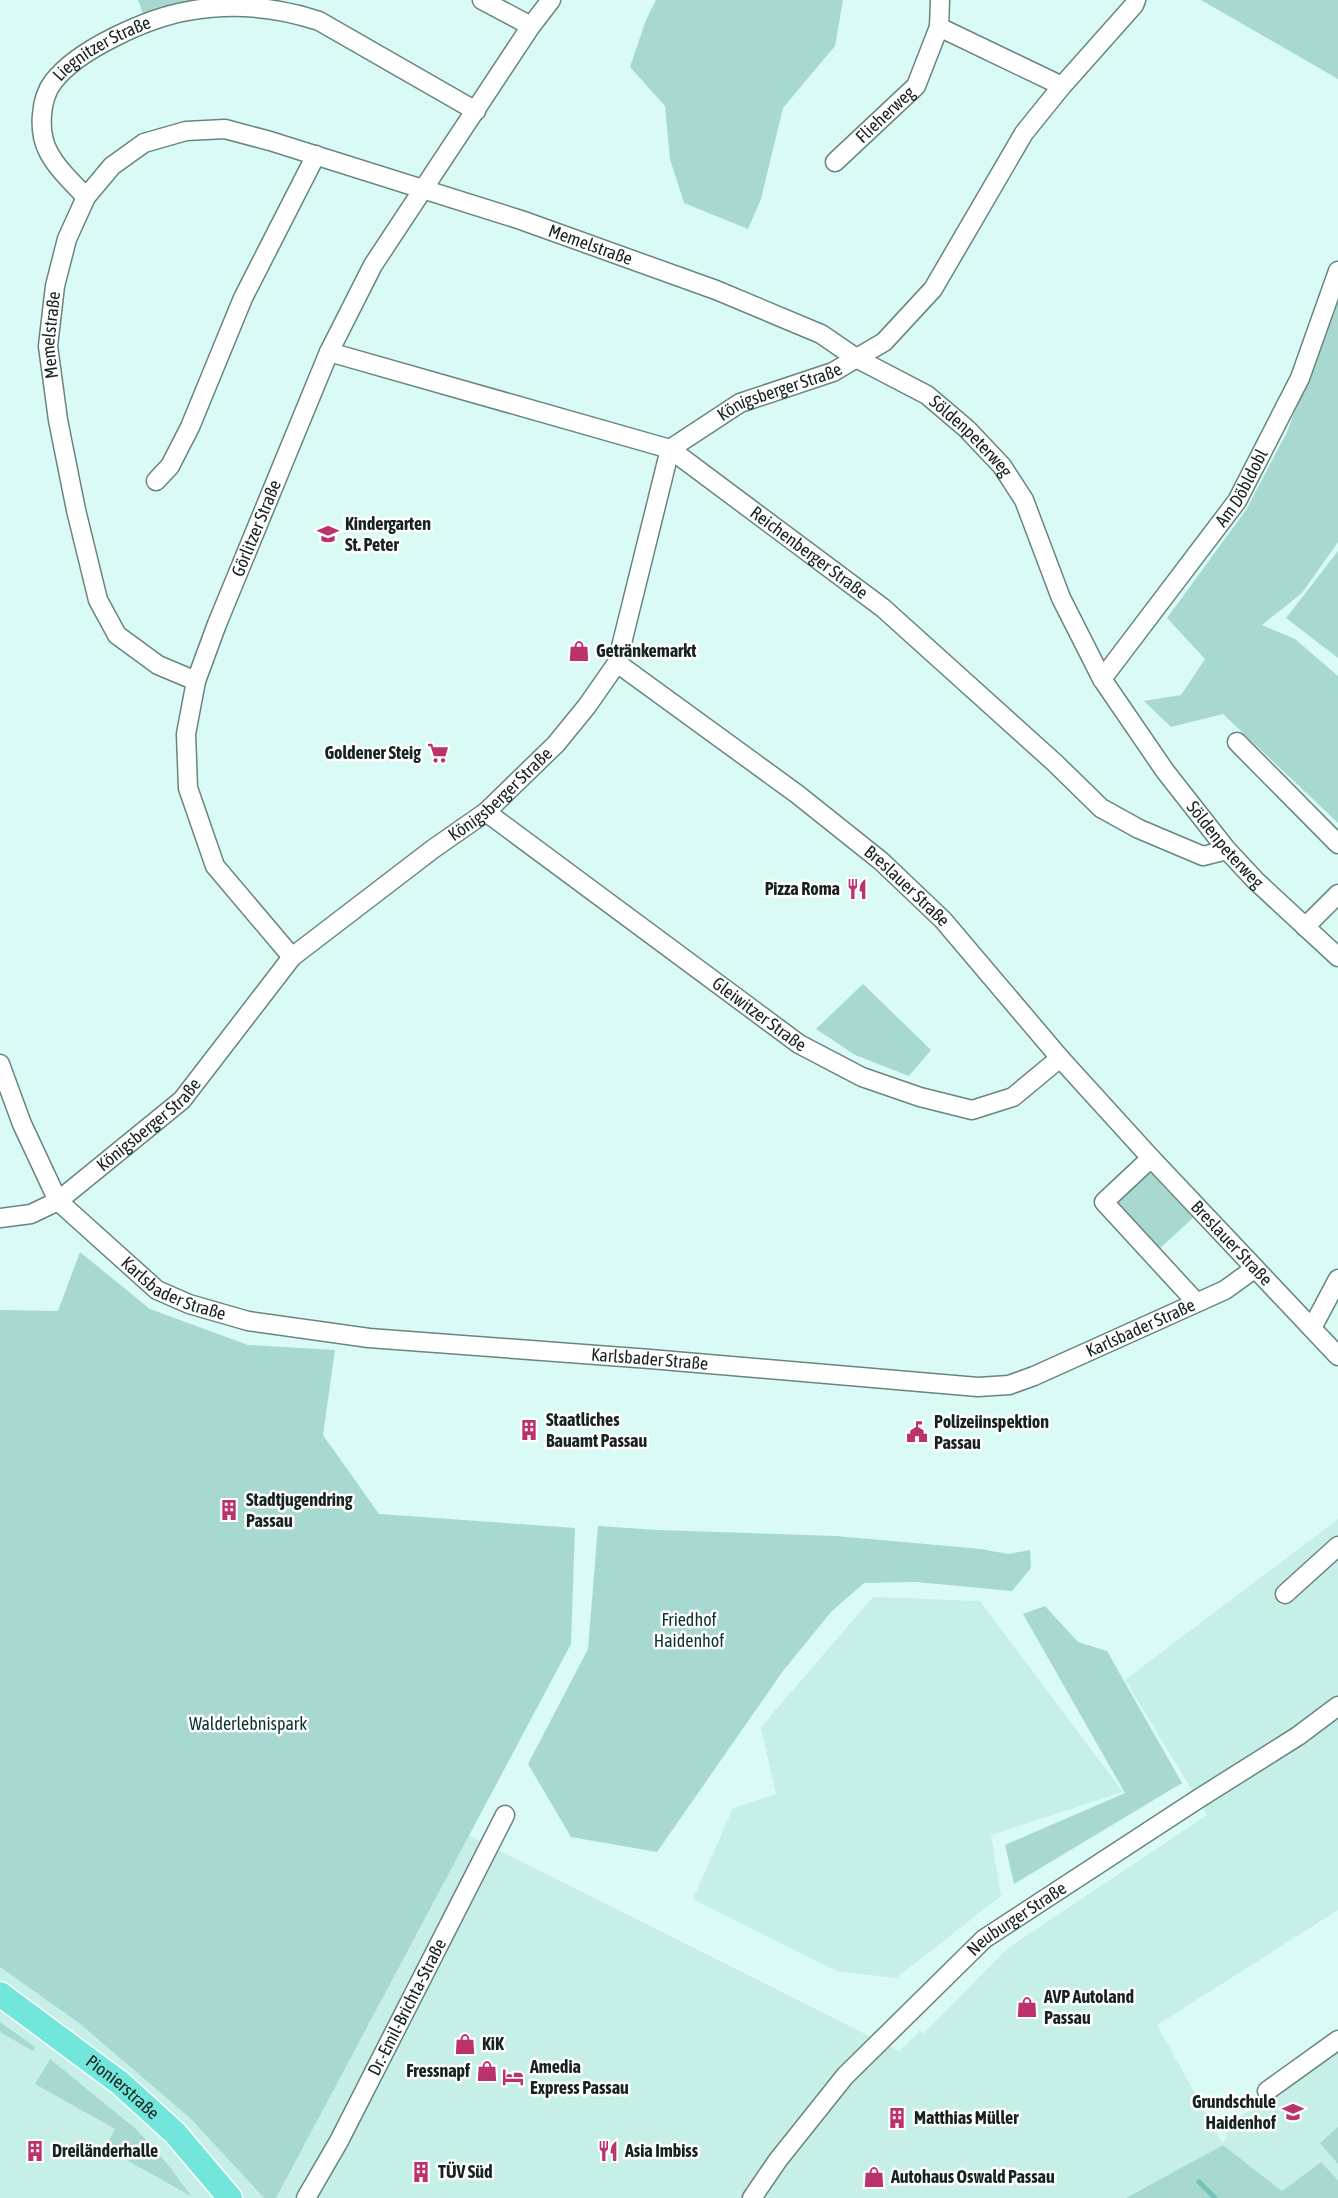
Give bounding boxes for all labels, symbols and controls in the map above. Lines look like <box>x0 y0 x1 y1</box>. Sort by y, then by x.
street label: Liegnitzer Straße <box>48 11 153 85</box>
street label: Flieherweg <box>851 82 919 147</box>
street label: Memelstraße <box>546 220 635 269</box>
street label: Memelstraße <box>37 290 64 380</box>
street label: Königsberger Straße <box>713 358 846 425</box>
street label: Söldenpeterweg <box>925 391 1017 481</box>
street label: Am Döbldobl <box>1210 445 1272 531</box>
street label: Görlitzer Straße <box>227 477 285 579</box>
street label: Reichenberger Straße <box>746 502 872 603</box>
place label: Kindergarten St. Peter <box>345 513 431 555</box>
school or university icon: Kindergarten St. Peter <box>316 522 340 546</box>
shop icon: Getränkemarkt <box>567 639 591 663</box>
place label: Getränkemarkt <box>596 640 697 661</box>
supermarket icon: Goldener Steig <box>426 741 450 765</box>
place label: Goldener Steig <box>324 742 421 763</box>
street label: Königsberger Straße <box>444 743 556 845</box>
street label: Söldenpeterweg <box>1183 797 1268 893</box>
street label: Breslauer Straße <box>860 841 955 930</box>
restaurant icon: Pizza Roma <box>845 877 869 901</box>
place label: Pizza Roma <box>765 878 840 899</box>
street label: Gleiwitzer Straße <box>708 972 810 1056</box>
street label: Königsberger Straße <box>92 1074 205 1175</box>
street label: Breslauer Straße <box>1187 1196 1277 1290</box>
street label: Karlsbader Straße <box>117 1252 228 1324</box>
street label: Karlsbader Straße <box>1082 1294 1198 1361</box>
street label: Karlsbader Straße <box>590 1344 709 1374</box>
place label: Staatliches Bauamt Passau <box>546 1409 647 1451</box>
place label: Polizeiinspektion Passau <box>934 1411 1049 1453</box>
building icon: Staatliches Bauamt Passau <box>517 1418 541 1442</box>
public building icon: Polizeiinspektion Passau <box>905 1420 929 1444</box>
place label: Stadtjugendring Passau <box>246 1489 353 1531</box>
building icon: Stadtjugendring Passau <box>217 1498 241 1522</box>
park label: Friedhof Haidenhof <box>654 1609 724 1651</box>
park label: Walderlebnispark <box>189 1713 307 1734</box>
street label: Neuburger Straße <box>962 1877 1070 1960</box>
street label: Dr.-Emil-Brichta-Straße <box>363 1935 450 2079</box>
place label: AVP Autoland Passau <box>1043 1986 1134 2028</box>
shop icon: AVP Autoland Passau <box>1015 1995 1039 2019</box>
shop icon: KiK <box>453 2032 477 2056</box>
place label: KiK <box>482 2033 504 2054</box>
street label: Pionierstraße <box>82 2050 164 2123</box>
place label: Amedia Express Passau <box>529 2056 629 2098</box>
shop icon: Fressnapf <box>475 2059 499 2083</box>
place label: Fressnapf <box>406 2060 471 2081</box>
hotel icon: Amedia Express Passau <box>501 2065 525 2089</box>
place label: Grundschule Haidenhof <box>1192 2091 1277 2133</box>
school or university icon: Grundschule Haidenhof <box>1281 2100 1305 2124</box>
building icon: Matthias Müller <box>885 2106 909 2130</box>
place label: Matthias Müller <box>914 2107 1019 2128</box>
building icon: Dreiländerhalle <box>23 2139 47 2163</box>
restaurant icon: Asia Imbiss <box>596 2139 620 2163</box>
place label: Dreiländerhalle <box>52 2140 158 2161</box>
place label: Asia Imbiss <box>624 2140 699 2161</box>
building icon: TÜV Süd <box>409 2160 433 2184</box>
place label: TÜV Süd <box>438 2161 493 2182</box>
shop icon: Autohaus Oswald Passau <box>862 2165 886 2189</box>
place label: Autohaus Oswald Passau <box>890 2166 1055 2187</box>

